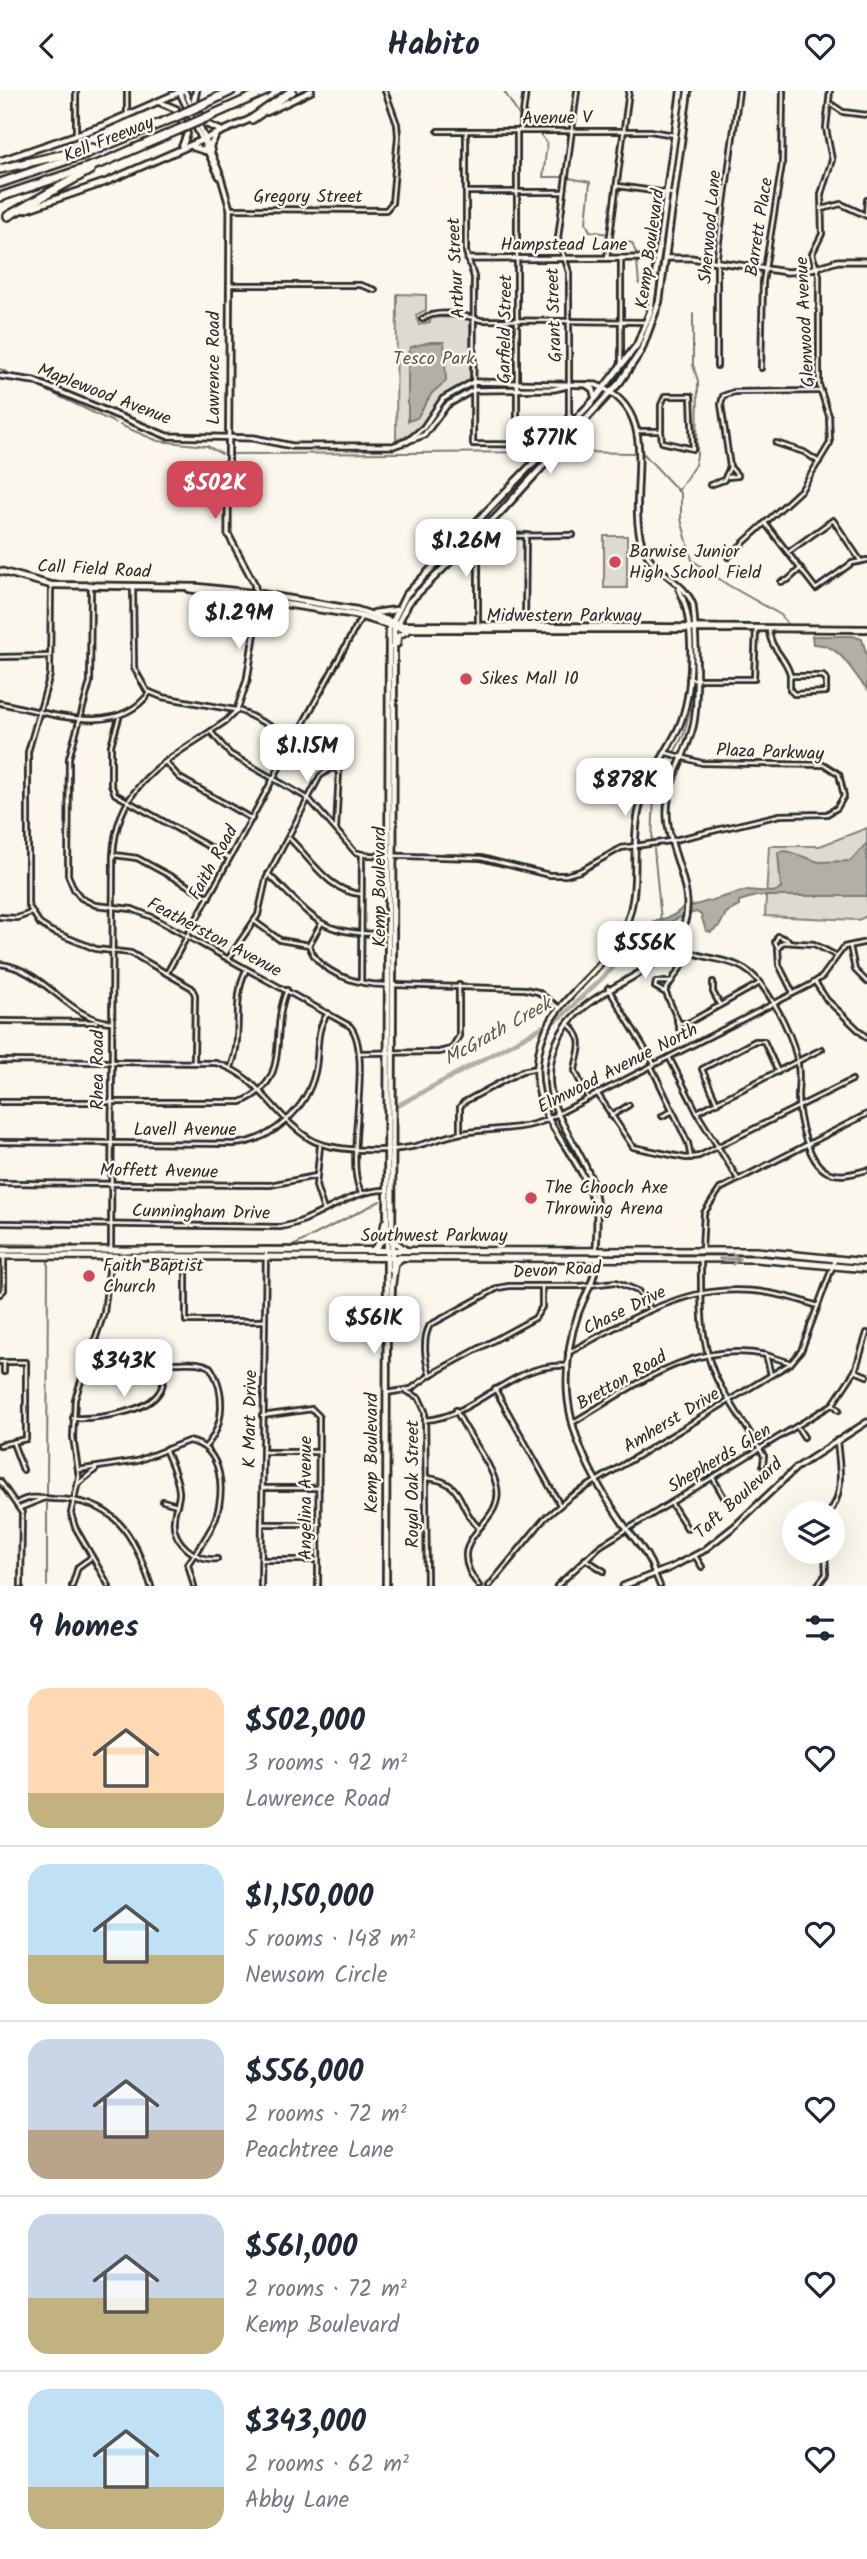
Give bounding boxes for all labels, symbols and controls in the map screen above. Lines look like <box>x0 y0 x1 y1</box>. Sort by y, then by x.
text: Habito <box>387 20 480 71</box>
icon: back <box>28 27 66 65</box>
icon: heart <box>801 27 839 65</box>
street label: Avenue V <box>522 104 594 134</box>
street label: Kell Freeway <box>59 108 159 171</box>
street label: Sherwood Lane <box>692 169 730 285</box>
street label: Barrett Place <box>738 175 782 279</box>
street label: Gregory Street <box>253 183 364 212</box>
street label: Kemp Boulevard <box>628 186 674 311</box>
street label: Arthur Street <box>440 216 474 319</box>
street label: Hampstead Lane <box>501 231 627 260</box>
street label: Glenwood Avenue <box>788 256 824 388</box>
street label: Grant Street <box>539 266 571 363</box>
street label: Garfield Street <box>491 273 521 384</box>
street label: Lawrence Road <box>200 310 229 425</box>
park label: Tesco Park <box>393 345 475 374</box>
street label: Maplewood Avenue <box>33 356 175 434</box>
pin: $771K <box>501 417 599 476</box>
text: $771K <box>522 421 578 457</box>
pin: $502K <box>166 461 264 521</box>
text: $502K <box>183 466 247 502</box>
pin: $1.26M <box>409 519 523 579</box>
text: $1.26M <box>431 524 501 560</box>
place label: Barwise Junior High School Field <box>629 538 762 588</box>
street label: Call Field Road <box>36 553 153 588</box>
marker: Barwise Junior High School Field <box>607 554 623 570</box>
pin: $1.29M <box>182 591 296 651</box>
text: $1.29M <box>205 596 273 632</box>
street label: Midwestern Parkway <box>487 602 642 631</box>
place label: Sikes Mall 10 <box>480 665 579 694</box>
marker: Sikes Mall 10 <box>458 671 474 687</box>
pin: $1.15M <box>250 725 364 784</box>
text: $1.15M <box>276 729 338 765</box>
street label: Plaza Parkway <box>716 737 825 769</box>
pin: $878K <box>576 759 674 818</box>
text: $878K <box>592 763 658 799</box>
street label: Faith Road <box>181 819 247 906</box>
street label: Kemp Boulevard <box>366 826 395 947</box>
street label: Featherston Avenue <box>141 890 287 986</box>
pin: $556K <box>596 921 694 981</box>
text: $556K <box>613 926 677 962</box>
water label: McGrath Creek <box>439 989 560 1074</box>
street label: Elmwood Avenue North <box>533 1016 703 1122</box>
street label: Rhea Road <box>84 1029 113 1110</box>
street label: Lavell Avenue <box>134 1116 237 1145</box>
street label: Moffett Avenue <box>100 1156 218 1188</box>
place label: The Chooch Axe Throwing Arena <box>545 1174 668 1224</box>
marker: The Chooch Axe Throwing Arena <box>523 1190 539 1206</box>
street label: Cunningham Drive <box>132 1197 270 1229</box>
street label: Southwest Parkway <box>361 1222 508 1251</box>
place label: Faith Baptist Church <box>103 1252 204 1302</box>
one-way arrow <box>718 1252 741 1266</box>
street label: Devon Road <box>512 1254 603 1288</box>
marker: Faith Baptist Church <box>81 1268 97 1284</box>
street label: Chase Drive <box>578 1278 672 1344</box>
pin: $561K <box>325 1297 423 1356</box>
text: $561K <box>345 1301 403 1337</box>
pin: $343K <box>75 1339 173 1399</box>
street label: Bretton Road <box>571 1343 674 1419</box>
text: $343K <box>91 1344 157 1380</box>
street label: K Mart Drive <box>236 1370 266 1468</box>
street label: Amherst Drive <box>618 1381 726 1461</box>
street label: Kemp Boulevard <box>358 1392 387 1513</box>
street label: Shepherds Glen <box>663 1417 777 1501</box>
street label: Royal Oak Street <box>399 1419 428 1548</box>
street label: Angelina Avenue <box>292 1436 321 1560</box>
street label: Taft Boulevard <box>688 1450 791 1547</box>
map controls <box>782 1501 845 1564</box>
button: layers <box>782 1501 845 1564</box>
text: 9 homes <box>28 1604 139 1652</box>
icon: filters <box>801 1609 839 1647</box>
text: $502,000 <box>245 1698 365 1746</box>
icon: home <box>84 1716 168 1800</box>
icon: heart <box>801 1739 839 1777</box>
text: 3 rooms · 92 m² <box>245 1746 407 1782</box>
text: Lawrence Road <box>245 1782 390 1818</box>
text: $1,150,000 <box>245 1874 373 1922</box>
icon: home <box>84 1892 168 1976</box>
icon: heart <box>801 1915 839 1953</box>
text: 5 rooms · 148 m² <box>245 1922 415 1958</box>
text: Newsom Circle <box>245 1958 387 1994</box>
text: $556,000 <box>245 2049 363 2097</box>
icon: home <box>84 2067 168 2151</box>
icon: heart <box>801 2090 839 2128</box>
text: 2 rooms · 72 m² <box>245 2097 407 2133</box>
text: Peachtree Lane <box>245 2133 394 2169</box>
text: $561,000 <box>245 2224 357 2272</box>
icon: home <box>84 2242 168 2326</box>
icon: heart <box>801 2265 839 2303</box>
text: 2 rooms · 72 m² <box>245 2272 407 2308</box>
text: Kemp Boulevard <box>245 2308 399 2344</box>
text: $343,000 <box>245 2399 366 2447</box>
icon: home <box>84 2417 168 2501</box>
icon: heart <box>801 2440 839 2478</box>
text: 2 rooms · 62 m² <box>245 2447 409 2483</box>
text: Abby Lane <box>245 2483 349 2519</box>

